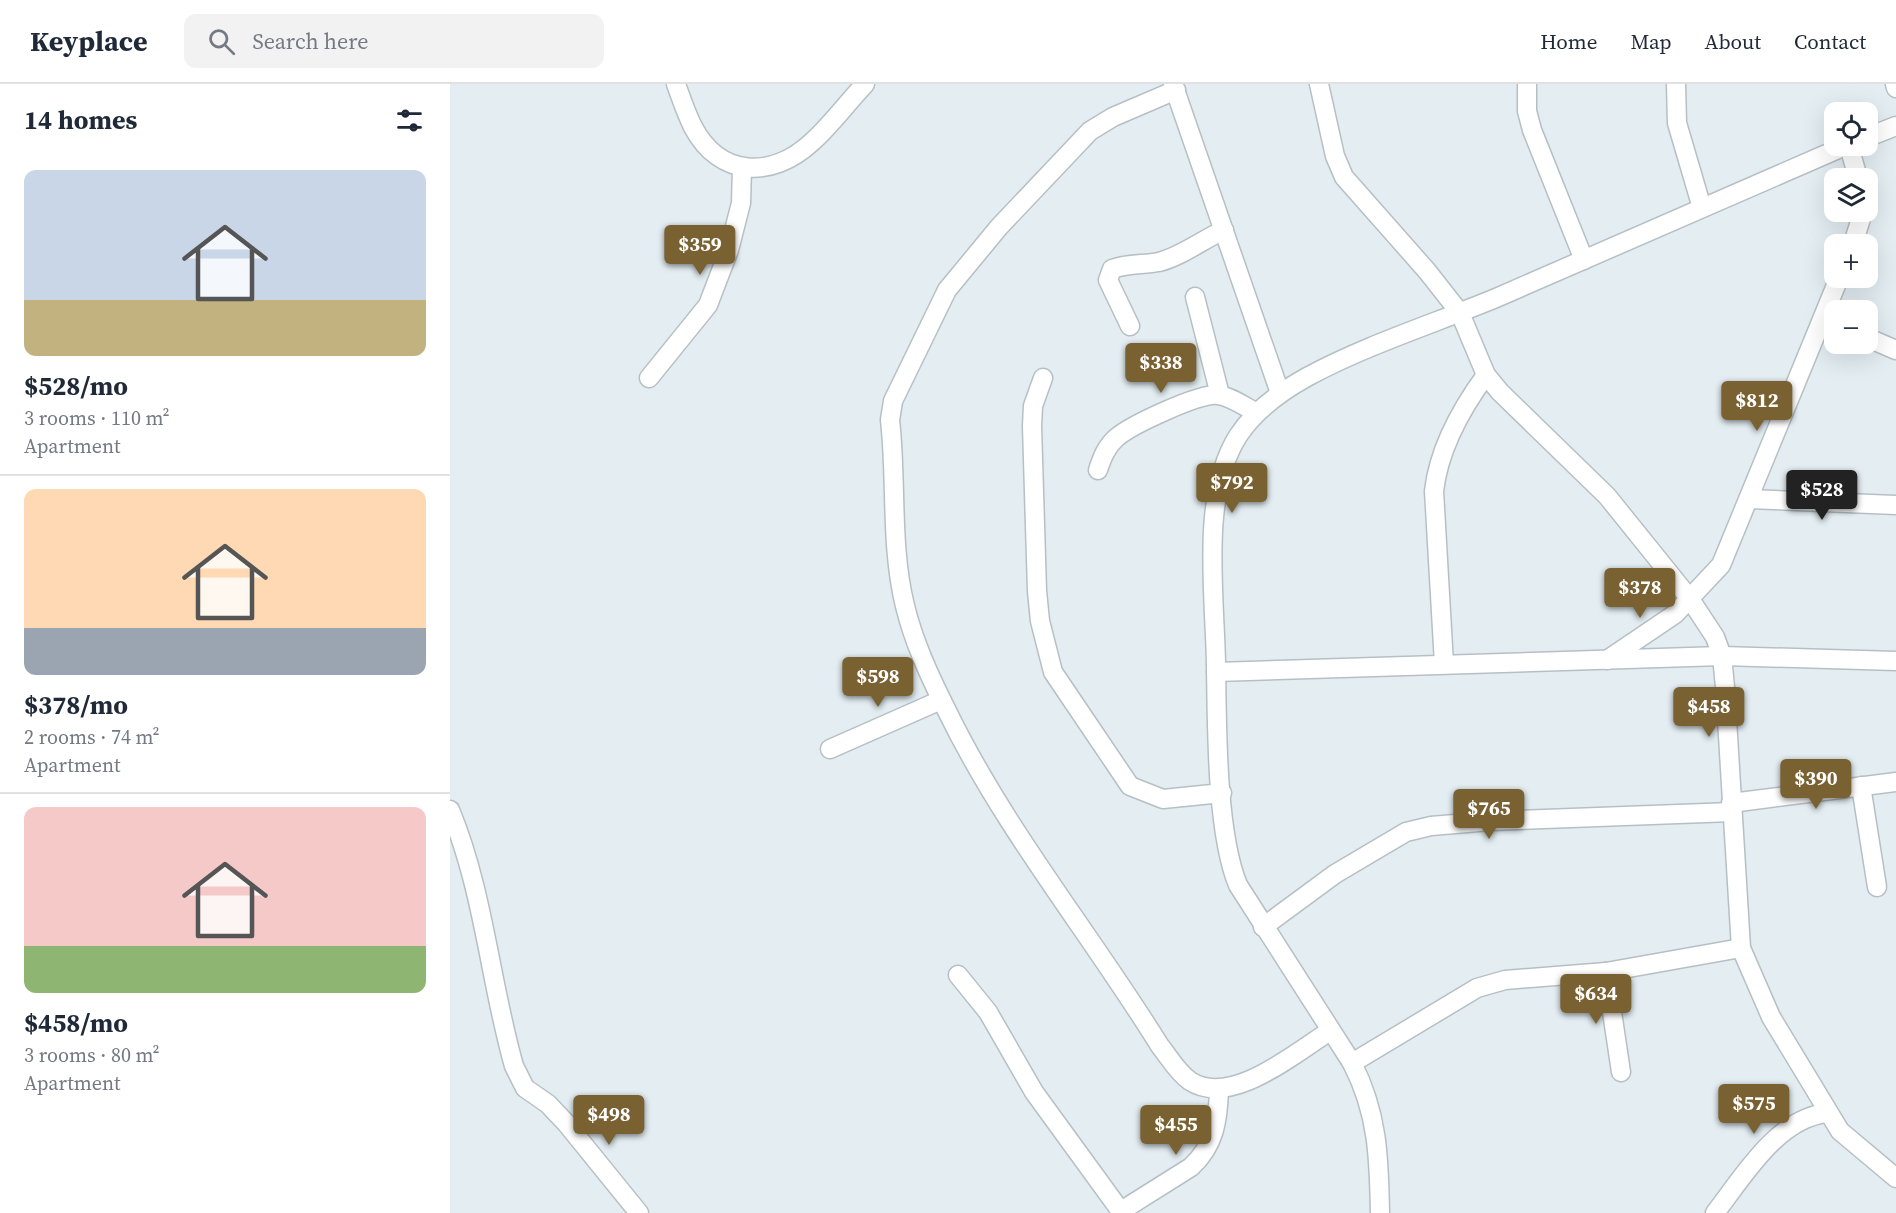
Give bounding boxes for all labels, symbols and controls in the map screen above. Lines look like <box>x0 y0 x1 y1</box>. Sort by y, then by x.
search box <box>184 14 604 68</box>
text: Keyplace <box>30 22 148 60</box>
icon: search <box>205 25 238 58</box>
text: Search here <box>253 26 369 56</box>
text: Home <box>1540 27 1598 56</box>
text: Map <box>1631 27 1672 56</box>
text: About <box>1705 27 1761 56</box>
text: Contact <box>1794 27 1866 56</box>
text: 14 homes <box>24 102 137 138</box>
map controls <box>1824 102 1878 354</box>
button: locate <box>1824 102 1878 156</box>
icon: filters <box>393 104 426 137</box>
button: layers <box>1824 168 1878 222</box>
icon: home <box>171 209 279 317</box>
pin: $359 <box>664 225 736 276</box>
text: $359 <box>678 230 722 258</box>
button: + <box>1824 234 1878 288</box>
button: − <box>1824 300 1878 354</box>
pin: $338 <box>1125 343 1197 394</box>
text: $338 <box>1139 348 1183 376</box>
text: $528/mo <box>24 368 128 404</box>
pin: $812 <box>1721 381 1793 432</box>
text: $812 <box>1735 386 1779 414</box>
text: 3 rooms · 110 m² <box>24 404 170 432</box>
text: Apartment <box>24 432 121 460</box>
pin: $792 <box>1196 463 1268 514</box>
text: $792 <box>1210 468 1254 496</box>
pin: $528 <box>1786 470 1858 521</box>
text: $528 <box>1800 475 1844 503</box>
icon: home <box>171 528 279 636</box>
pin: $378 <box>1604 568 1676 619</box>
text: $378 <box>1618 573 1662 601</box>
pin: $598 <box>842 657 914 708</box>
text: $598 <box>856 662 900 690</box>
text: $378/mo <box>24 687 128 723</box>
pin: $458 <box>1673 687 1745 738</box>
text: $458 <box>1687 692 1731 720</box>
text: 2 rooms · 74 m² <box>24 723 160 751</box>
text: Apartment <box>24 751 121 779</box>
pin: $390 <box>1780 759 1852 810</box>
text: $390 <box>1794 764 1838 792</box>
pin: $765 <box>1453 789 1525 840</box>
text: $765 <box>1467 794 1511 822</box>
icon: home <box>171 846 279 954</box>
pin: $634 <box>1560 974 1632 1025</box>
text: $634 <box>1574 979 1618 1007</box>
text: $458/mo <box>24 1005 128 1041</box>
text: 3 rooms · 80 m² <box>24 1041 160 1069</box>
text: Apartment <box>24 1069 121 1097</box>
pin: $575 <box>1718 1084 1790 1135</box>
text: $575 <box>1732 1089 1776 1117</box>
pin: $498 <box>573 1095 645 1146</box>
text: $498 <box>587 1100 631 1128</box>
pin: $455 <box>1140 1105 1212 1156</box>
text: $455 <box>1154 1110 1198 1138</box>

